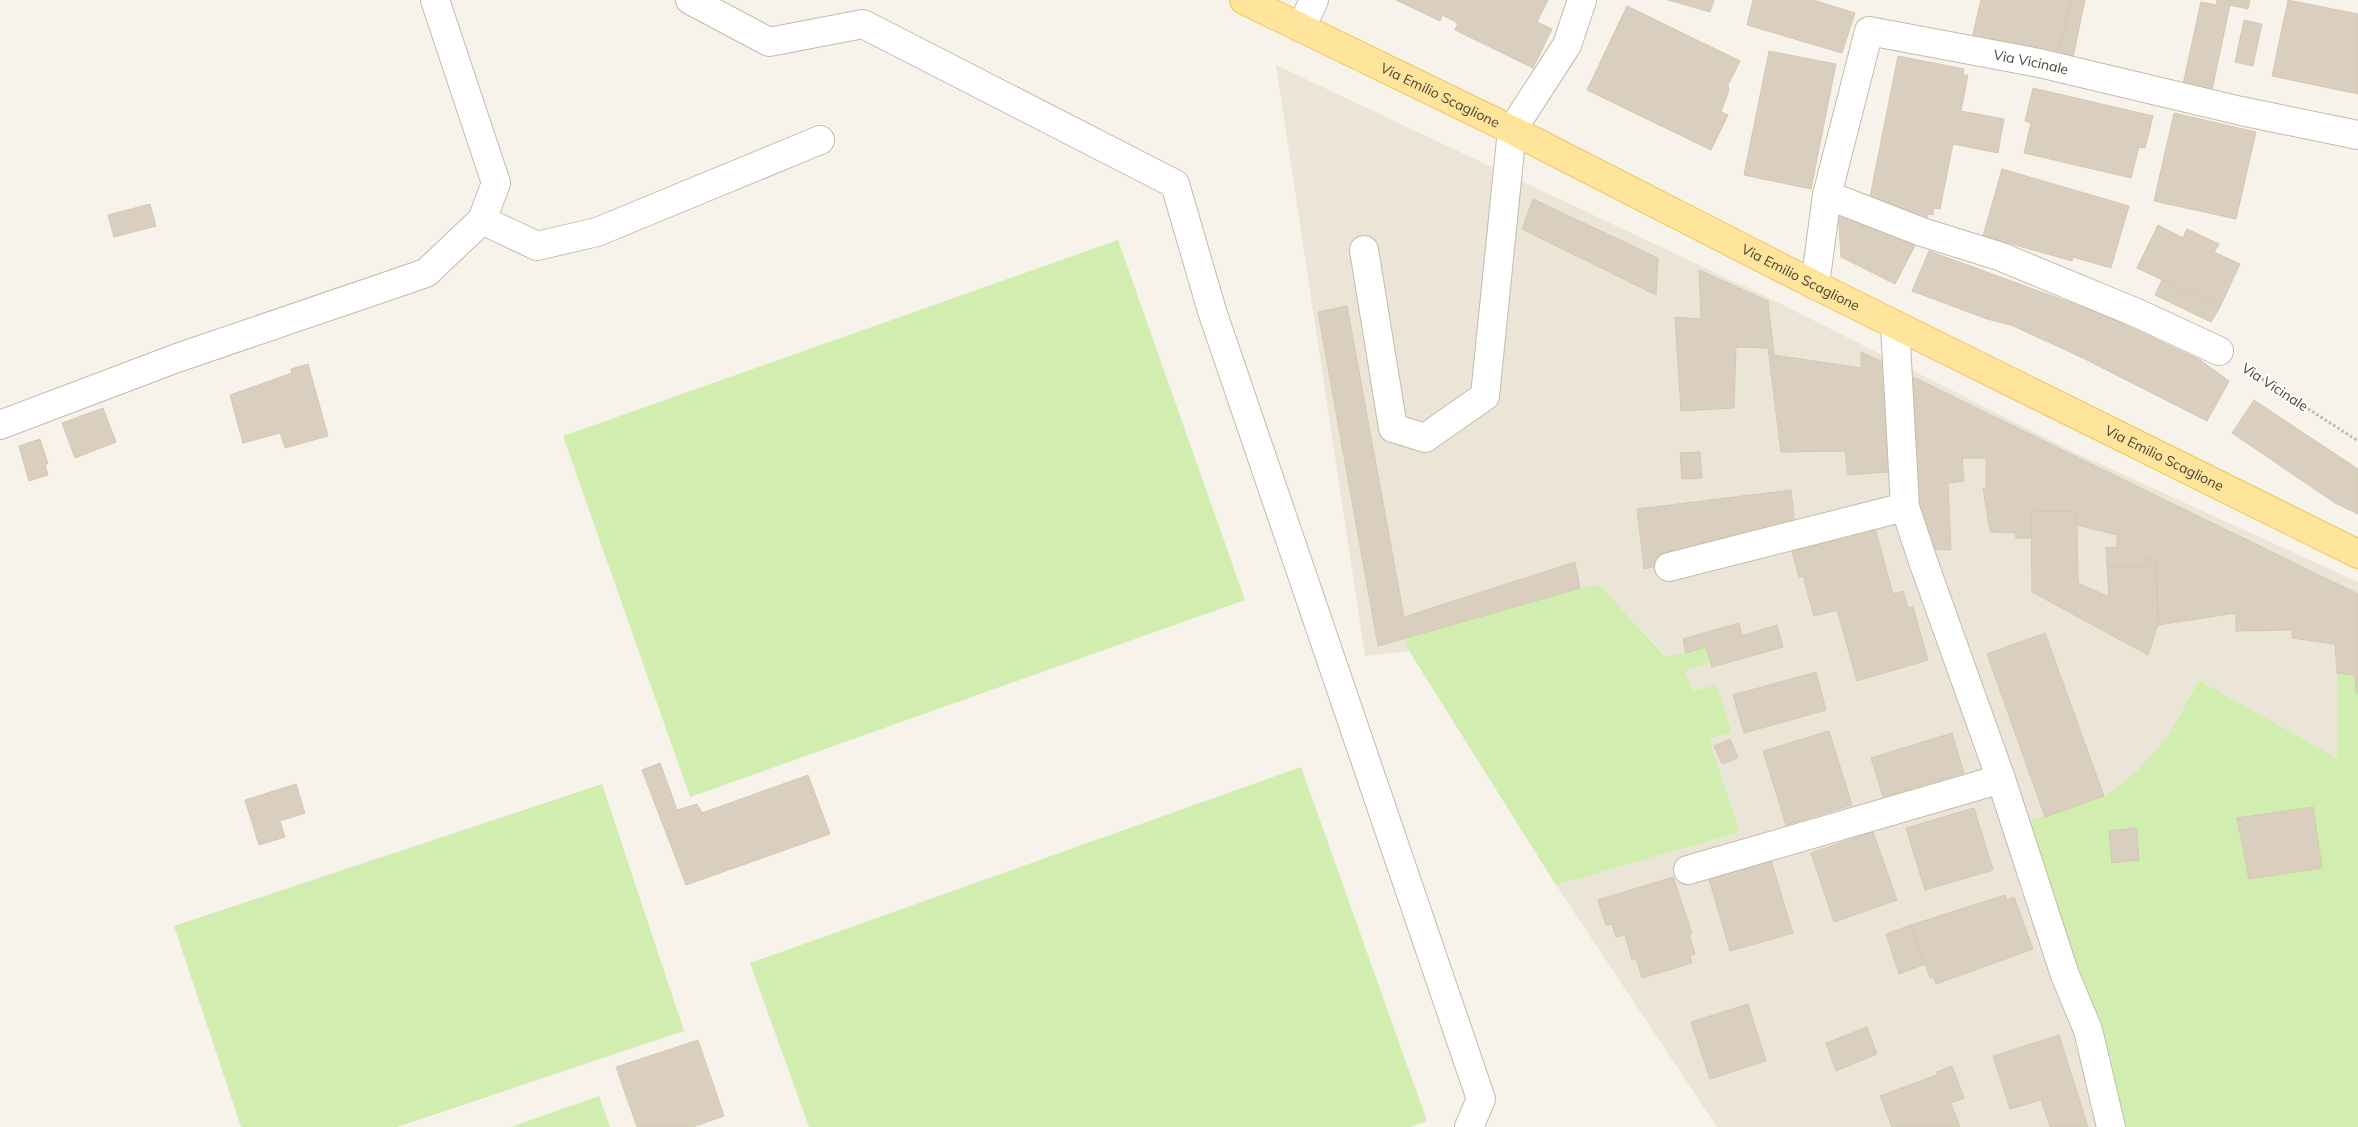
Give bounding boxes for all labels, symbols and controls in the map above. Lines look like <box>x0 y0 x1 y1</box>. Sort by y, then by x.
street label: Via Vicinale <box>1992 46 2070 79</box>
street label: Via Emilio Scaglione <box>1378 59 1503 132</box>
street label: Via Emilio Scaglione <box>1738 240 1863 315</box>
street label: Via Vicinale <box>2238 359 2312 415</box>
street label: Via Emilio Scaglione <box>2102 421 2227 495</box>

